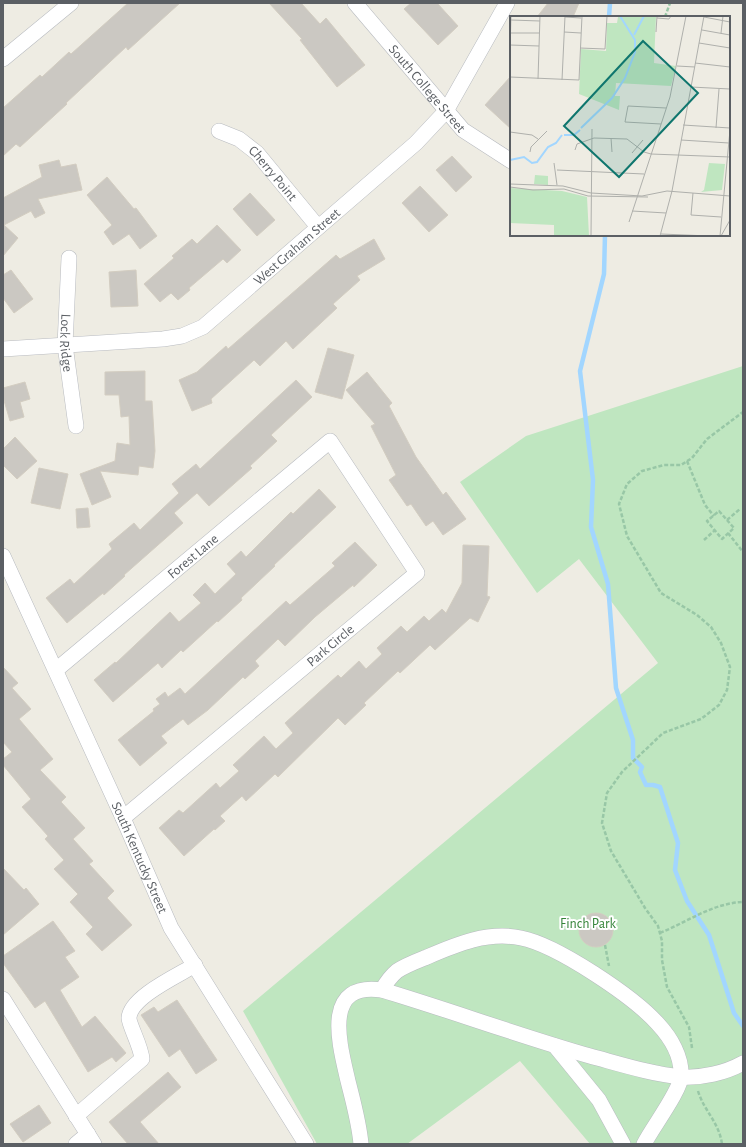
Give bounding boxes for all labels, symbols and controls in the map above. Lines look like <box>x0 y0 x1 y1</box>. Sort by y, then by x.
inset map <box>510 16 730 236</box>
street label: South College Street <box>386 42 468 136</box>
street label: Cherry Point <box>246 143 300 204</box>
street label: West Graham Street <box>251 206 344 288</box>
street label: Lock Ridge <box>57 313 75 373</box>
street label: Forest Lane <box>165 532 221 582</box>
street label: Park Circle <box>304 622 357 669</box>
street label: South Kentucky Street <box>109 800 170 916</box>
park label: Finch Park <box>560 917 617 931</box>

